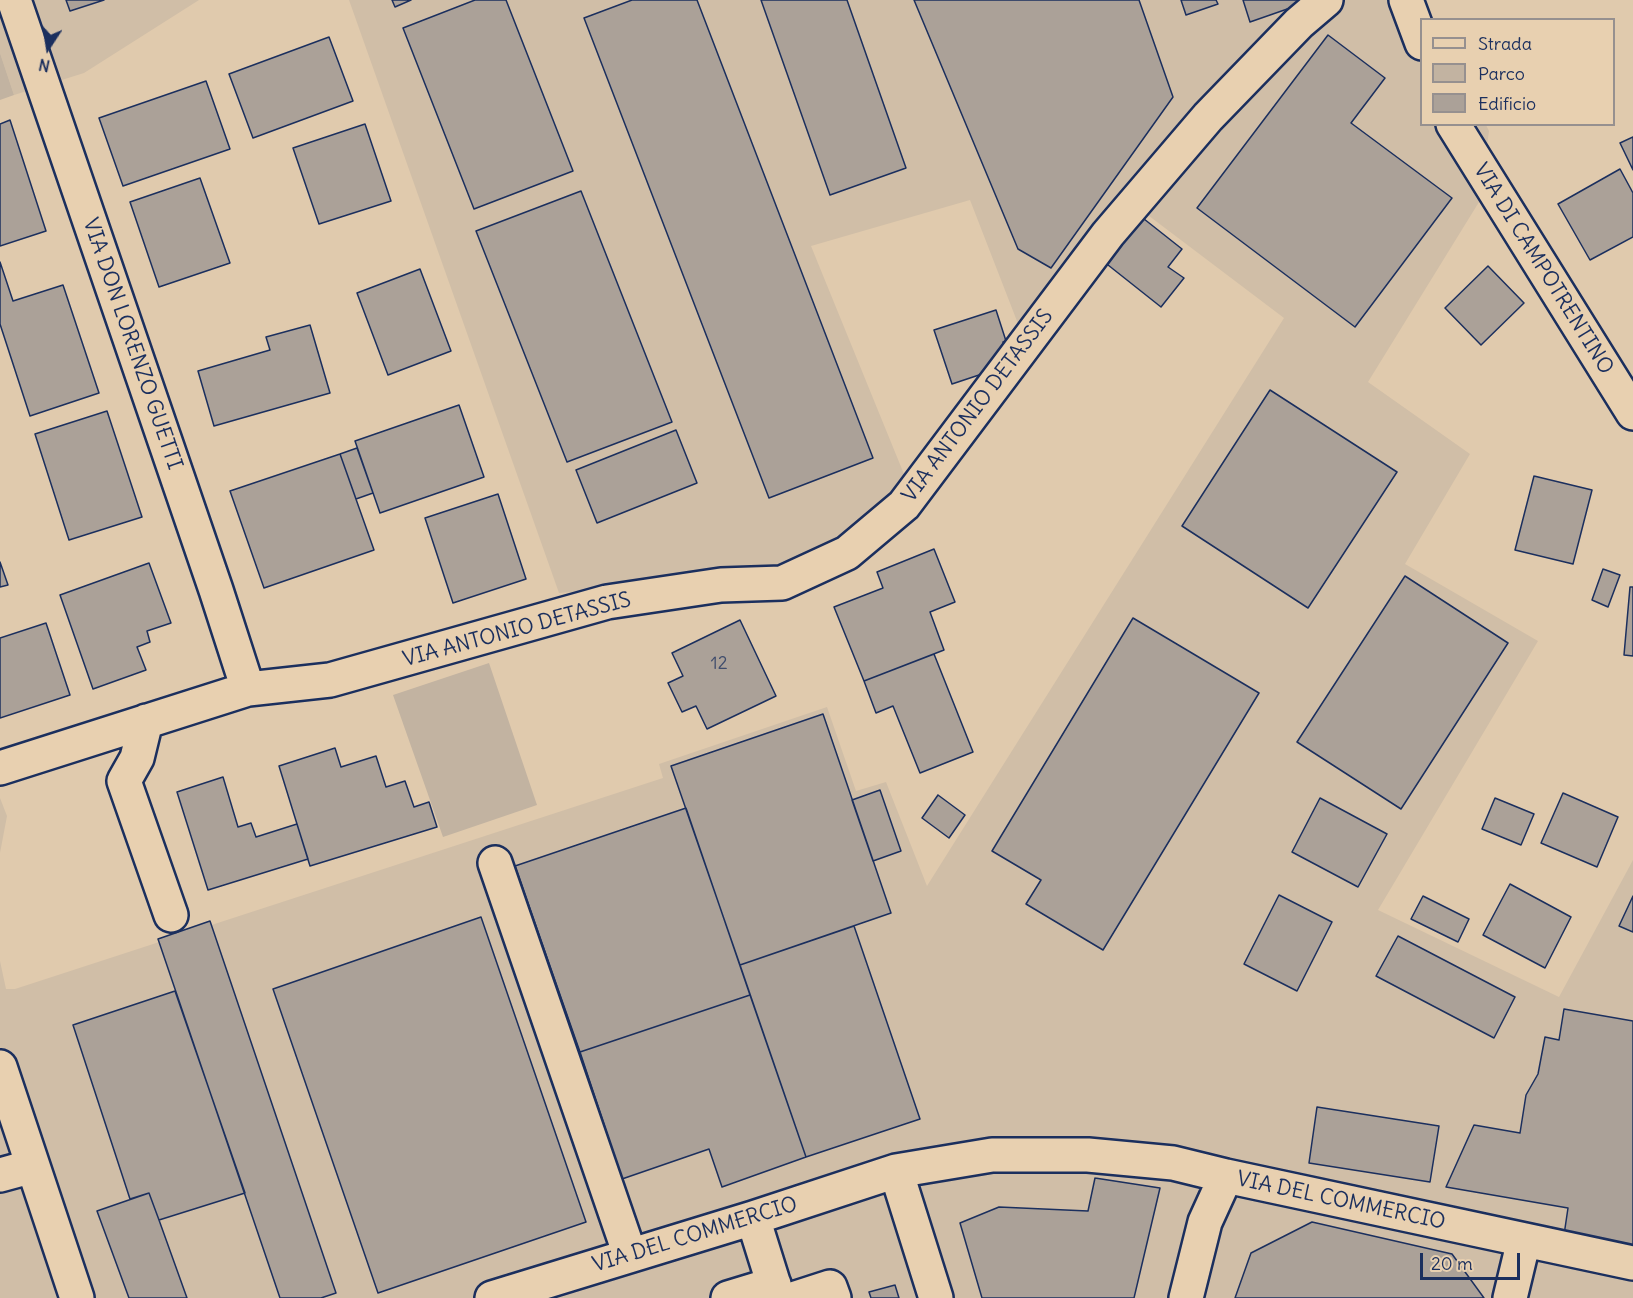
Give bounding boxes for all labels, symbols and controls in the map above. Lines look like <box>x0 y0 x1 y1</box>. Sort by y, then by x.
north arrow <box>18 18 78 78</box>
legend <box>1420 18 1615 126</box>
text: Strada <box>1478 32 1532 55</box>
text: N <box>37 55 52 77</box>
text: Parco <box>1478 62 1525 85</box>
text: Edificio <box>1478 92 1536 115</box>
street label: VIA DI CAMPOTRENTINO <box>1468 159 1618 379</box>
street label: VIA DON LORENZO GUETTI <box>77 215 187 473</box>
street label: VIA ANTONIO DETASSIS <box>897 305 1059 507</box>
street label: VIA ANTONIO DETASSIS <box>400 587 634 673</box>
house number: 12 <box>710 653 728 675</box>
street label: VIA DEL COMMERCIO <box>1234 1167 1448 1235</box>
street label: VIA DEL COMMERCIO <box>590 1192 800 1278</box>
scale bar <box>1423 1241 1524 1279</box>
text: 20 m <box>1431 1252 1473 1275</box>

